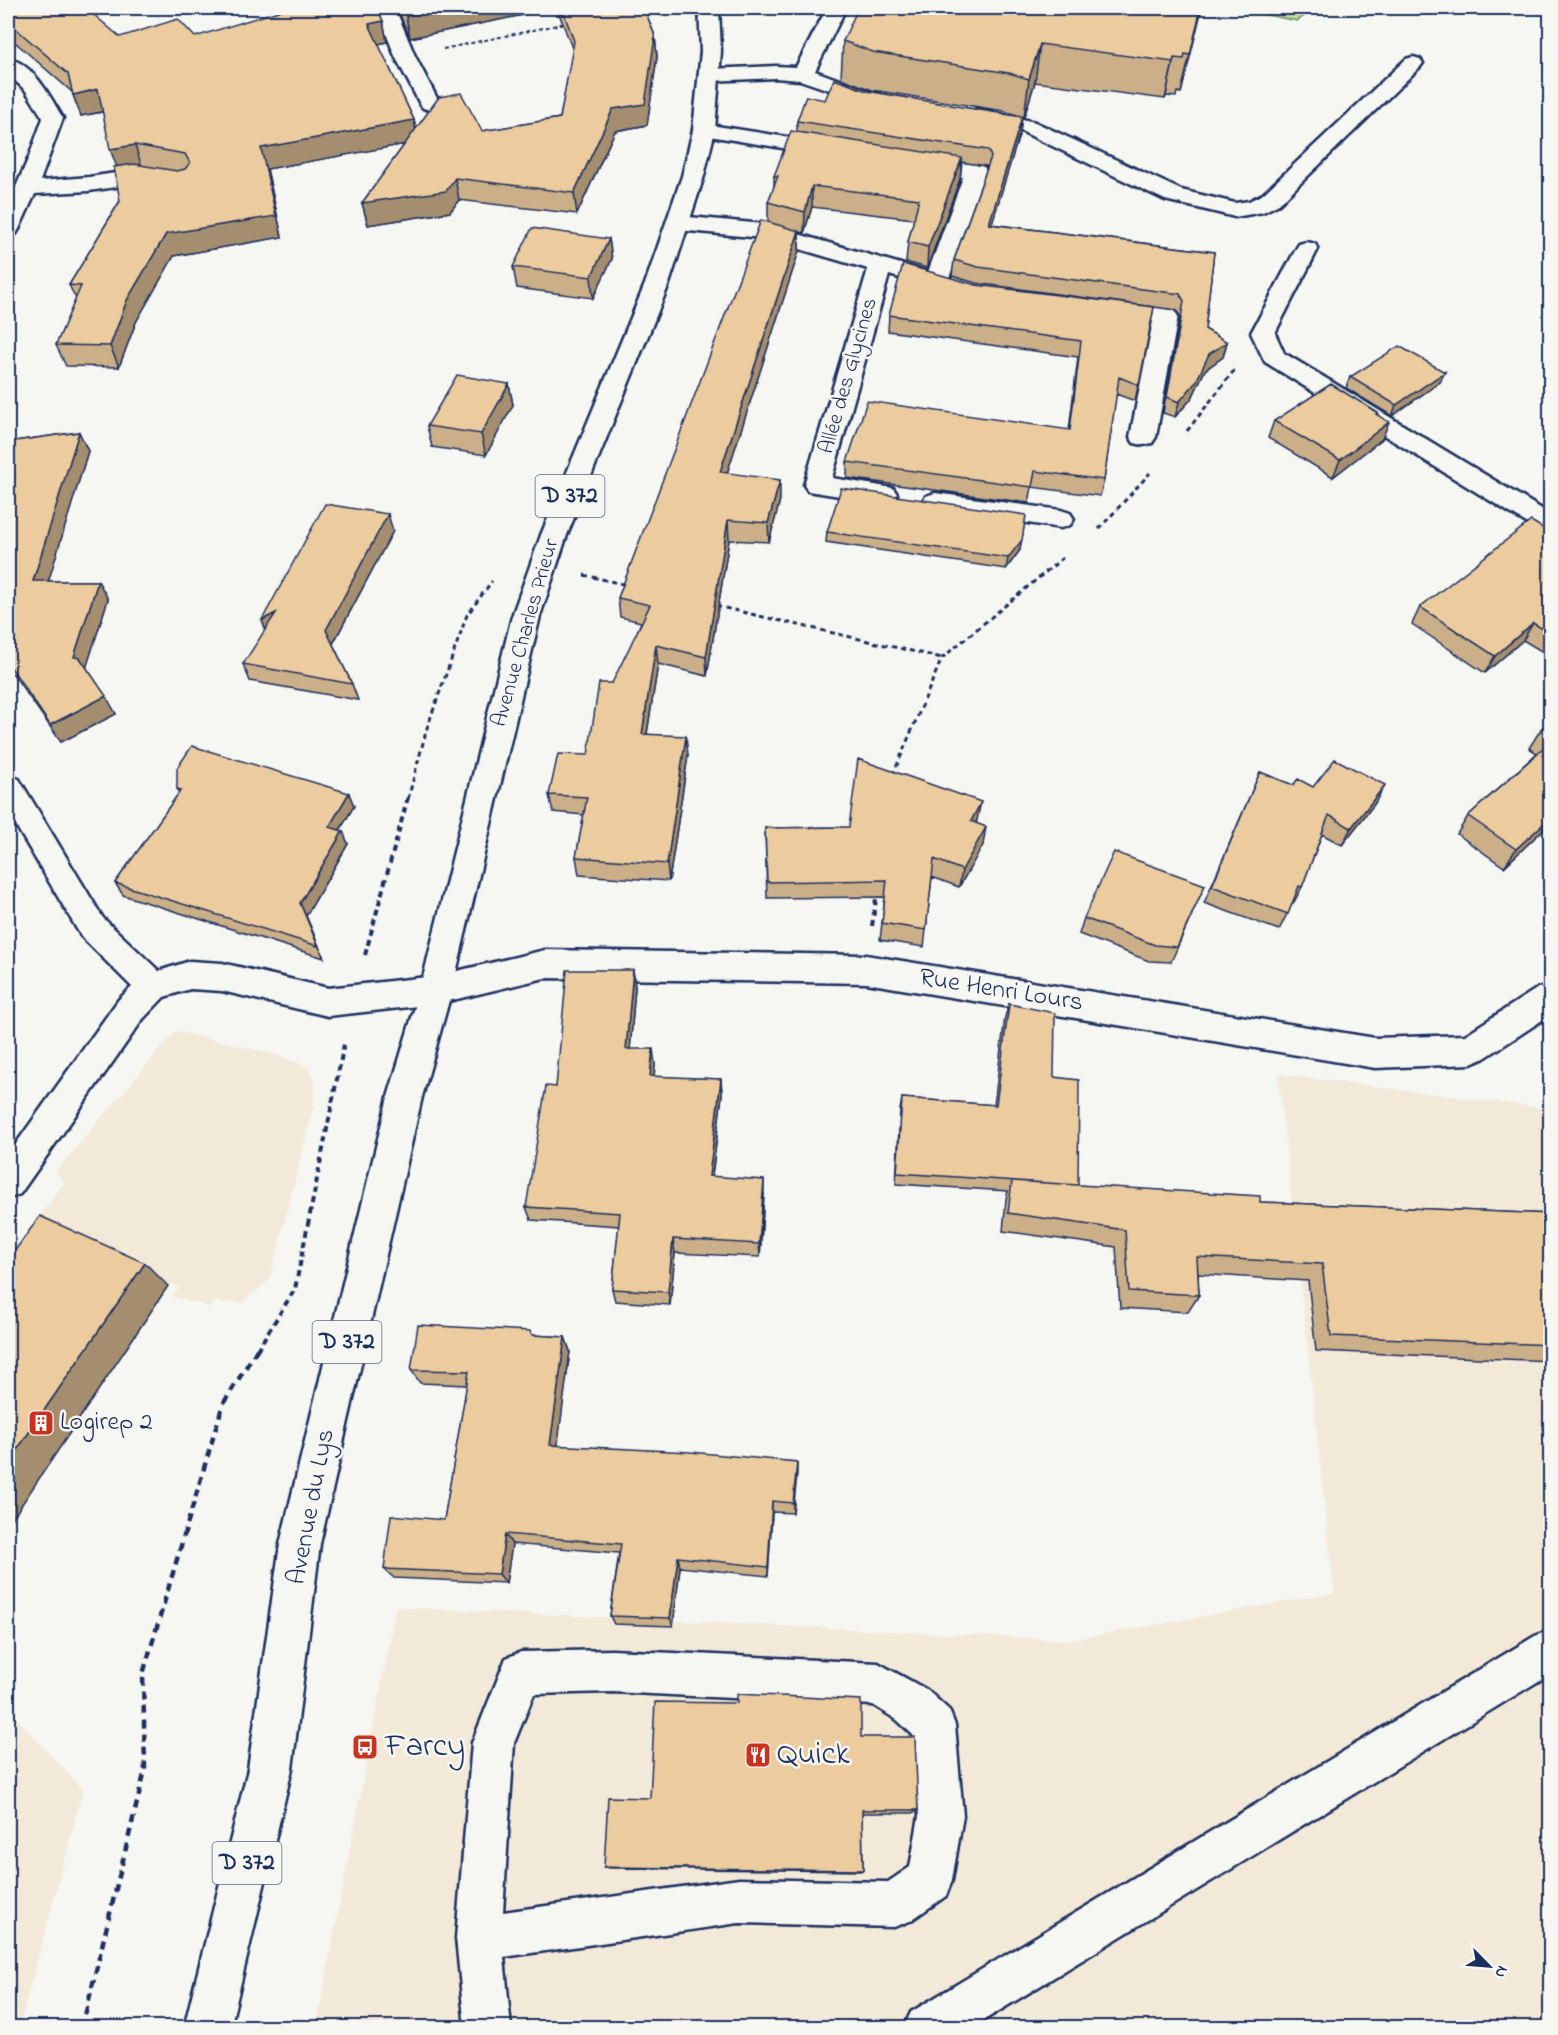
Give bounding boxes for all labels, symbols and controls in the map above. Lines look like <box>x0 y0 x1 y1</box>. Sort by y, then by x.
street label: Allée des Glycines <box>811 294 888 458</box>
road number: D 372 <box>536 475 604 517</box>
street label: Avenue Charles Prieur <box>484 535 568 731</box>
street label: Rue Henri Lours <box>916 959 1086 1023</box>
road number: D 372 <box>312 1321 382 1363</box>
place label: Logirep 2 <box>60 1404 153 1442</box>
building icon: Logirep 2 <box>26 1408 56 1438</box>
street label: Avenue du Lys <box>278 1426 346 1588</box>
place label: Farcy <box>384 1724 465 1771</box>
bus stop icon: Farcy <box>350 1732 380 1762</box>
place label: Quick <box>777 1732 851 1779</box>
restaurant icon: Quick <box>743 1740 773 1770</box>
road number: D 372 <box>212 1842 282 1884</box>
north arrow <box>1459 1936 1519 1996</box>
text: N <box>1488 1962 1514 1982</box>

